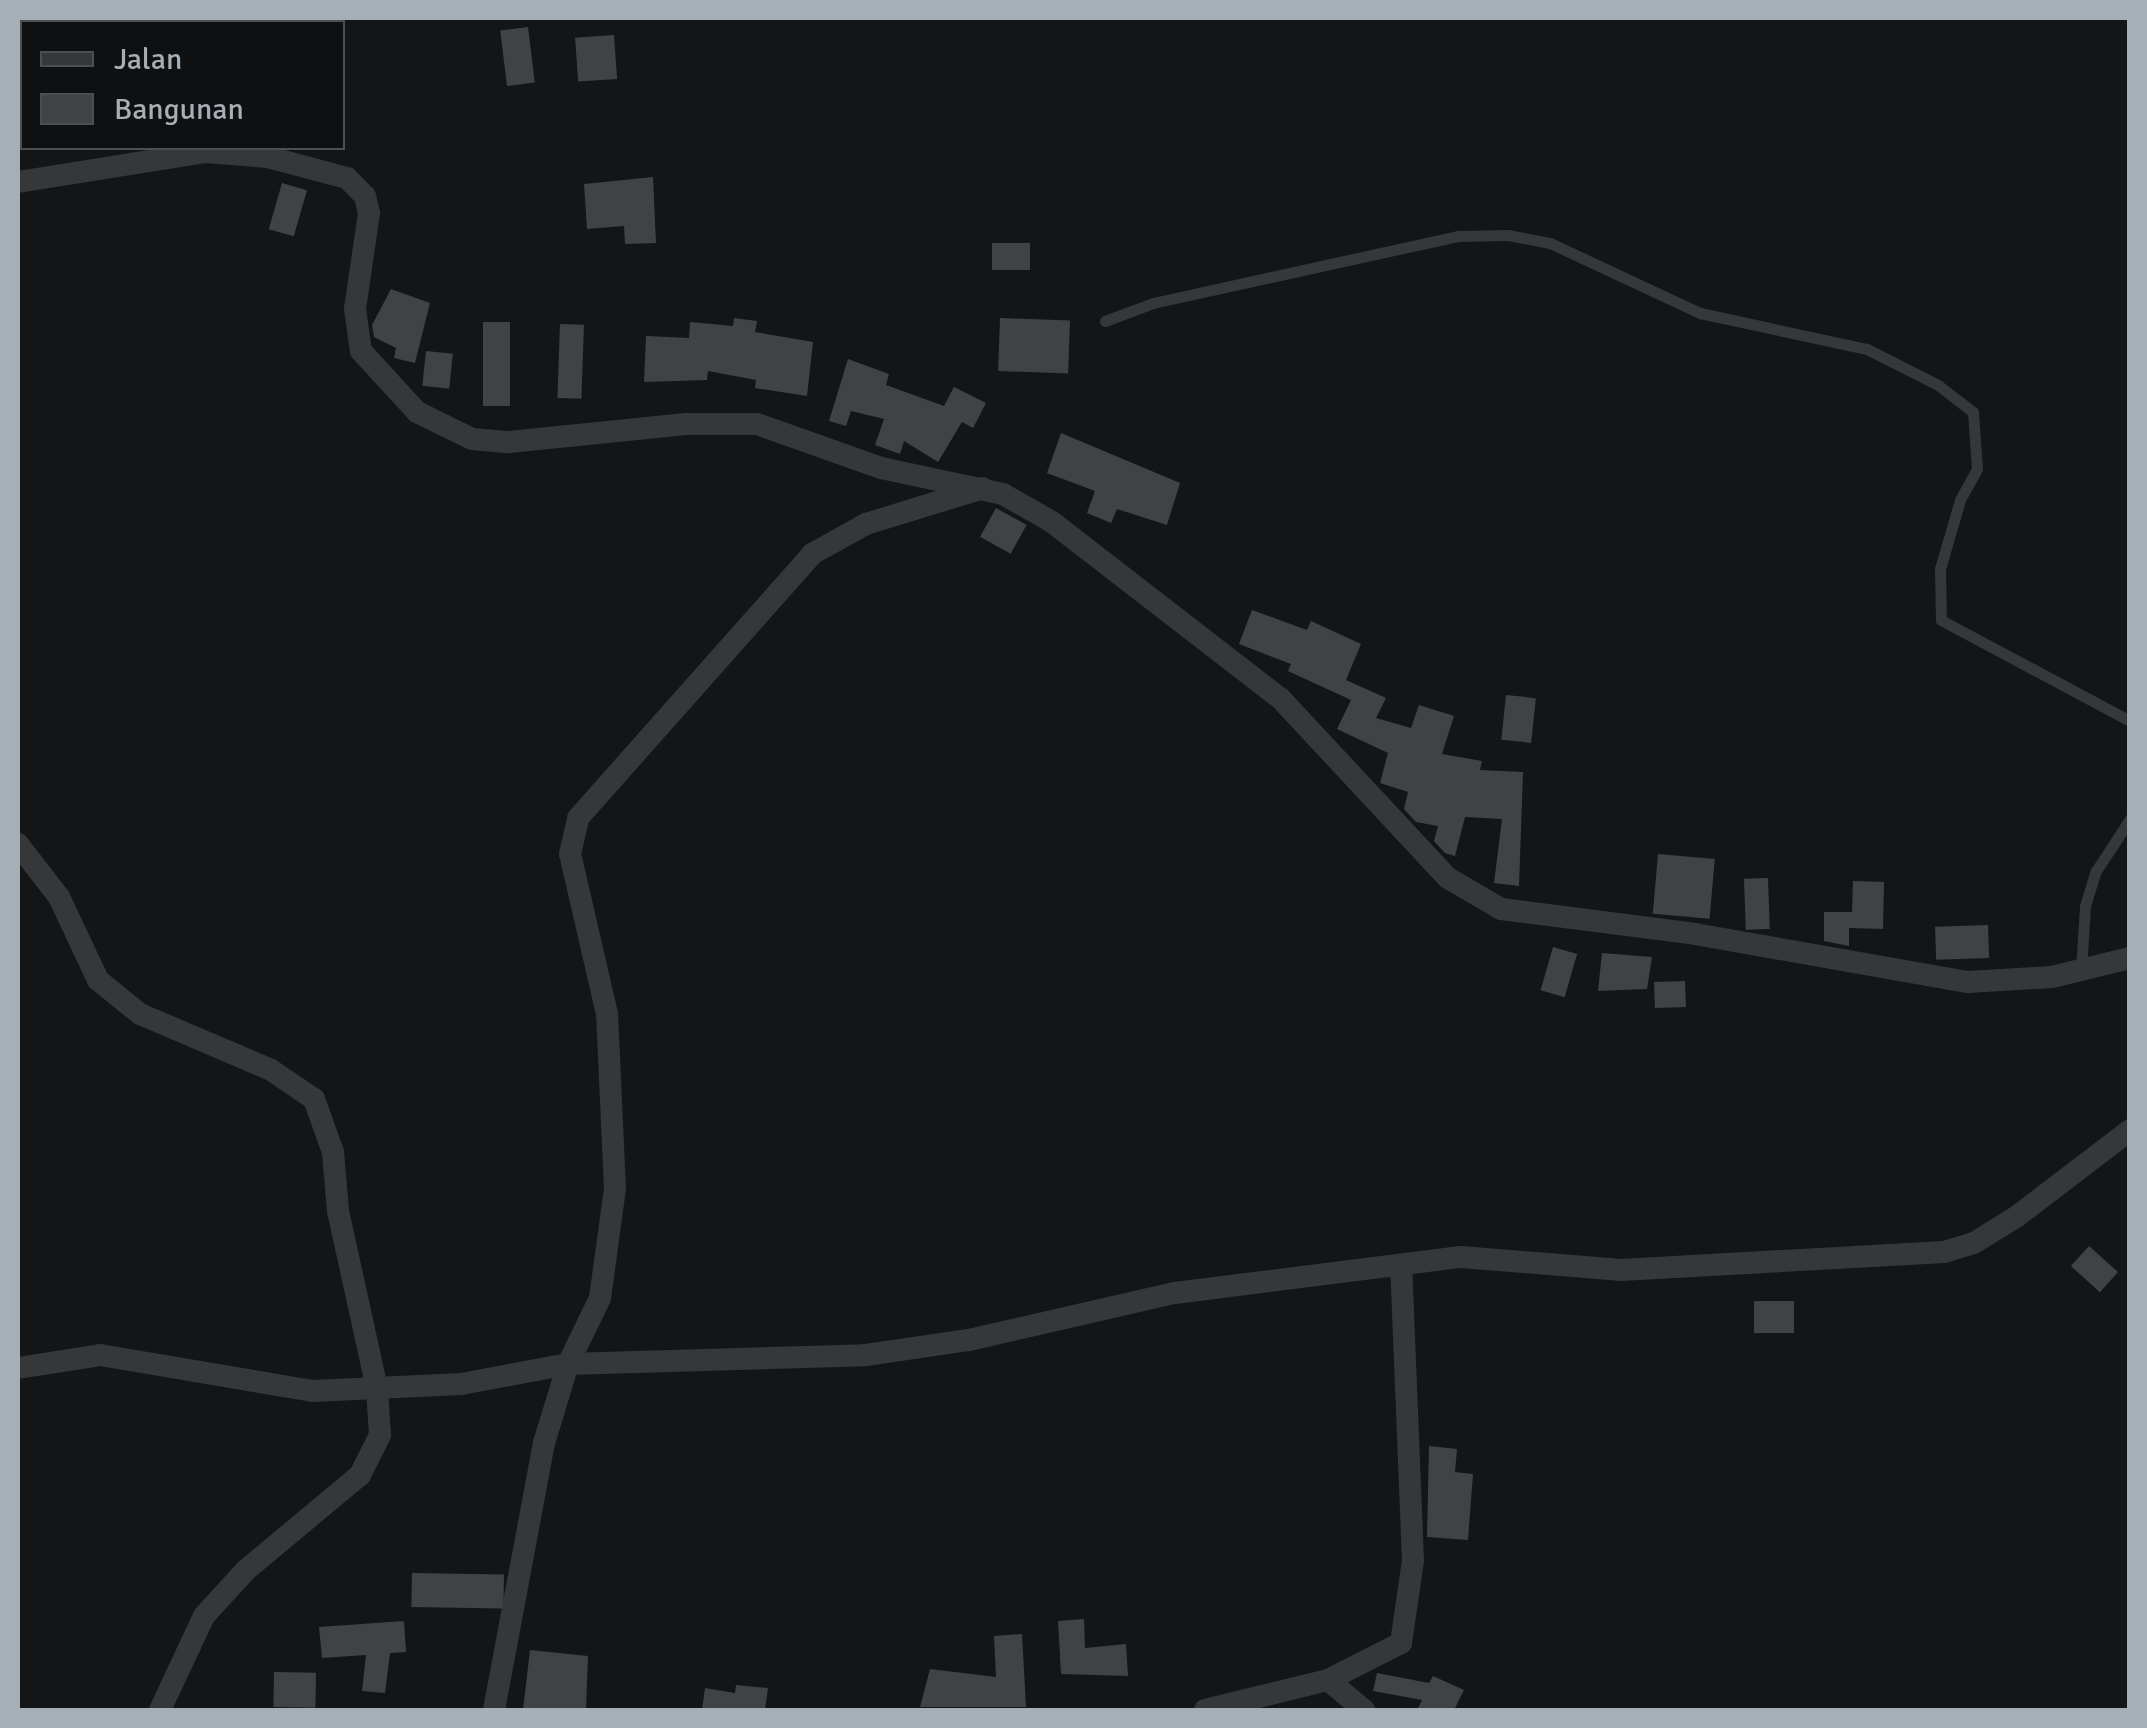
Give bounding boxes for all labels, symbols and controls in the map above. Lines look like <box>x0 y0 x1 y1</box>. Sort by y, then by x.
legend <box>20 20 345 150</box>
text: Jalan <box>114 41 182 78</box>
text: Bangunan <box>114 91 244 128</box>

